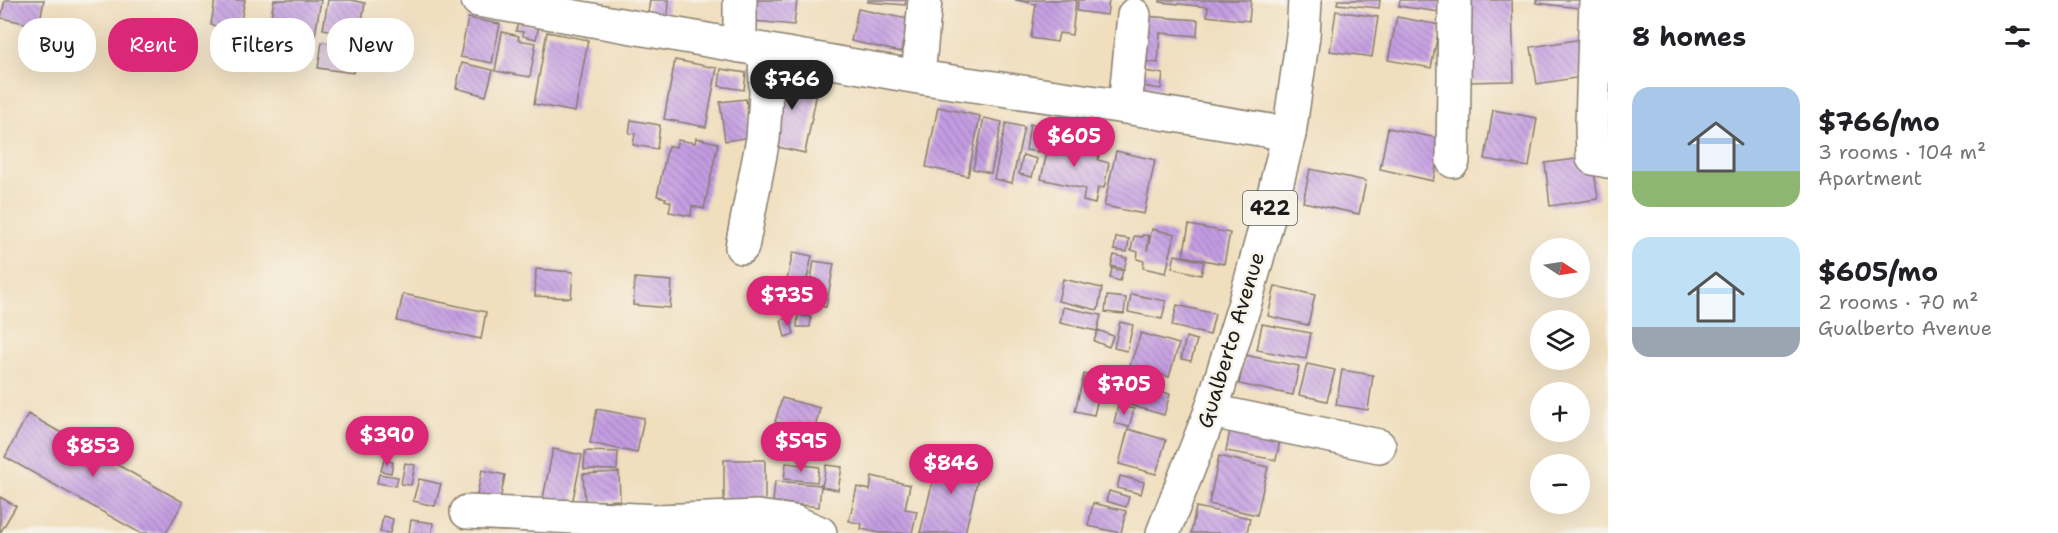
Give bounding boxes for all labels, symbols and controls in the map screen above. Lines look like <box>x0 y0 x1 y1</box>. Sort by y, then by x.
chip: Buy <box>18 18 96 72</box>
chip: Rent <box>108 18 198 72</box>
chip: Filters <box>210 18 315 72</box>
chip: New <box>327 18 414 72</box>
text: 8 homes <box>1632 19 1746 54</box>
icon: filters <box>2001 20 2034 53</box>
pin: $766 <box>756 60 828 111</box>
text: $766 <box>764 66 820 92</box>
text: $766/mo <box>1818 104 1940 139</box>
icon: home <box>1680 111 1752 183</box>
pin: $605 <box>1038 117 1110 168</box>
text: $605 <box>1047 123 1101 149</box>
text: 3 rooms · 104 m² <box>1818 139 1986 165</box>
text: Apartment <box>1818 165 1922 191</box>
road number: 422 <box>1243 191 1297 225</box>
north arrow <box>1530 238 1590 298</box>
map controls <box>1530 238 1590 514</box>
street label: Gualberto Avenue <box>1191 249 1271 431</box>
text: $605/mo <box>1818 254 1938 289</box>
icon: home <box>1680 261 1752 333</box>
pin: $735 <box>751 276 823 327</box>
text: $735 <box>761 282 813 308</box>
text: 2 rooms · 70 m² <box>1818 289 1979 315</box>
button: layers <box>1530 310 1590 370</box>
text: Gualberto Avenue <box>1818 315 1992 341</box>
pin: $705 <box>1088 365 1160 416</box>
text: $705 <box>1097 371 1151 397</box>
button: + <box>1530 382 1590 442</box>
pin: $390 <box>351 416 423 467</box>
text: $390 <box>360 422 414 448</box>
pin: $595 <box>765 422 837 473</box>
pin: $853 <box>57 427 129 478</box>
text: $595 <box>775 428 827 454</box>
text: $853 <box>66 433 120 459</box>
pin: $846 <box>915 444 987 495</box>
text: $846 <box>923 450 979 476</box>
button: − <box>1530 454 1590 514</box>

